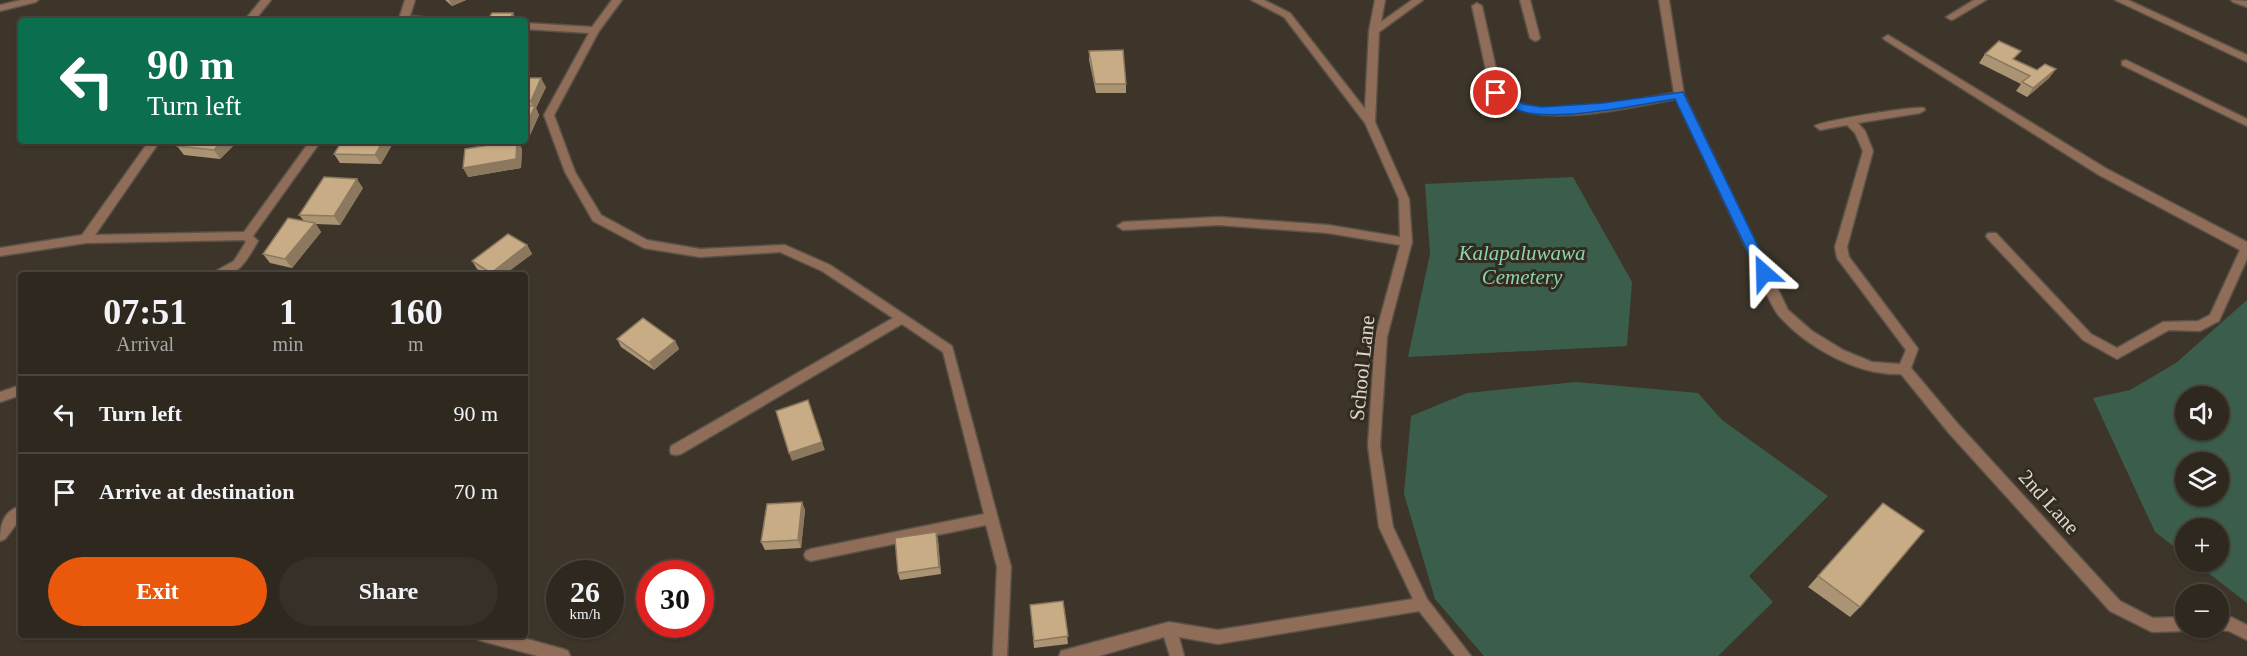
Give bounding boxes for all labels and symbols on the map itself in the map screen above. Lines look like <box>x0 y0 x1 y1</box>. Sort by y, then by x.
pin <box>1470 67 1521 118</box>
park label: Kalapaluwawa Cemetery <box>1457 241 1586 289</box>
position arrow <box>1732 241 1796 305</box>
street label: School Lane <box>1345 314 1379 422</box>
street label: 2nd Lane <box>2014 465 2084 539</box>
speed limit sign: 30 <box>636 560 714 638</box>

